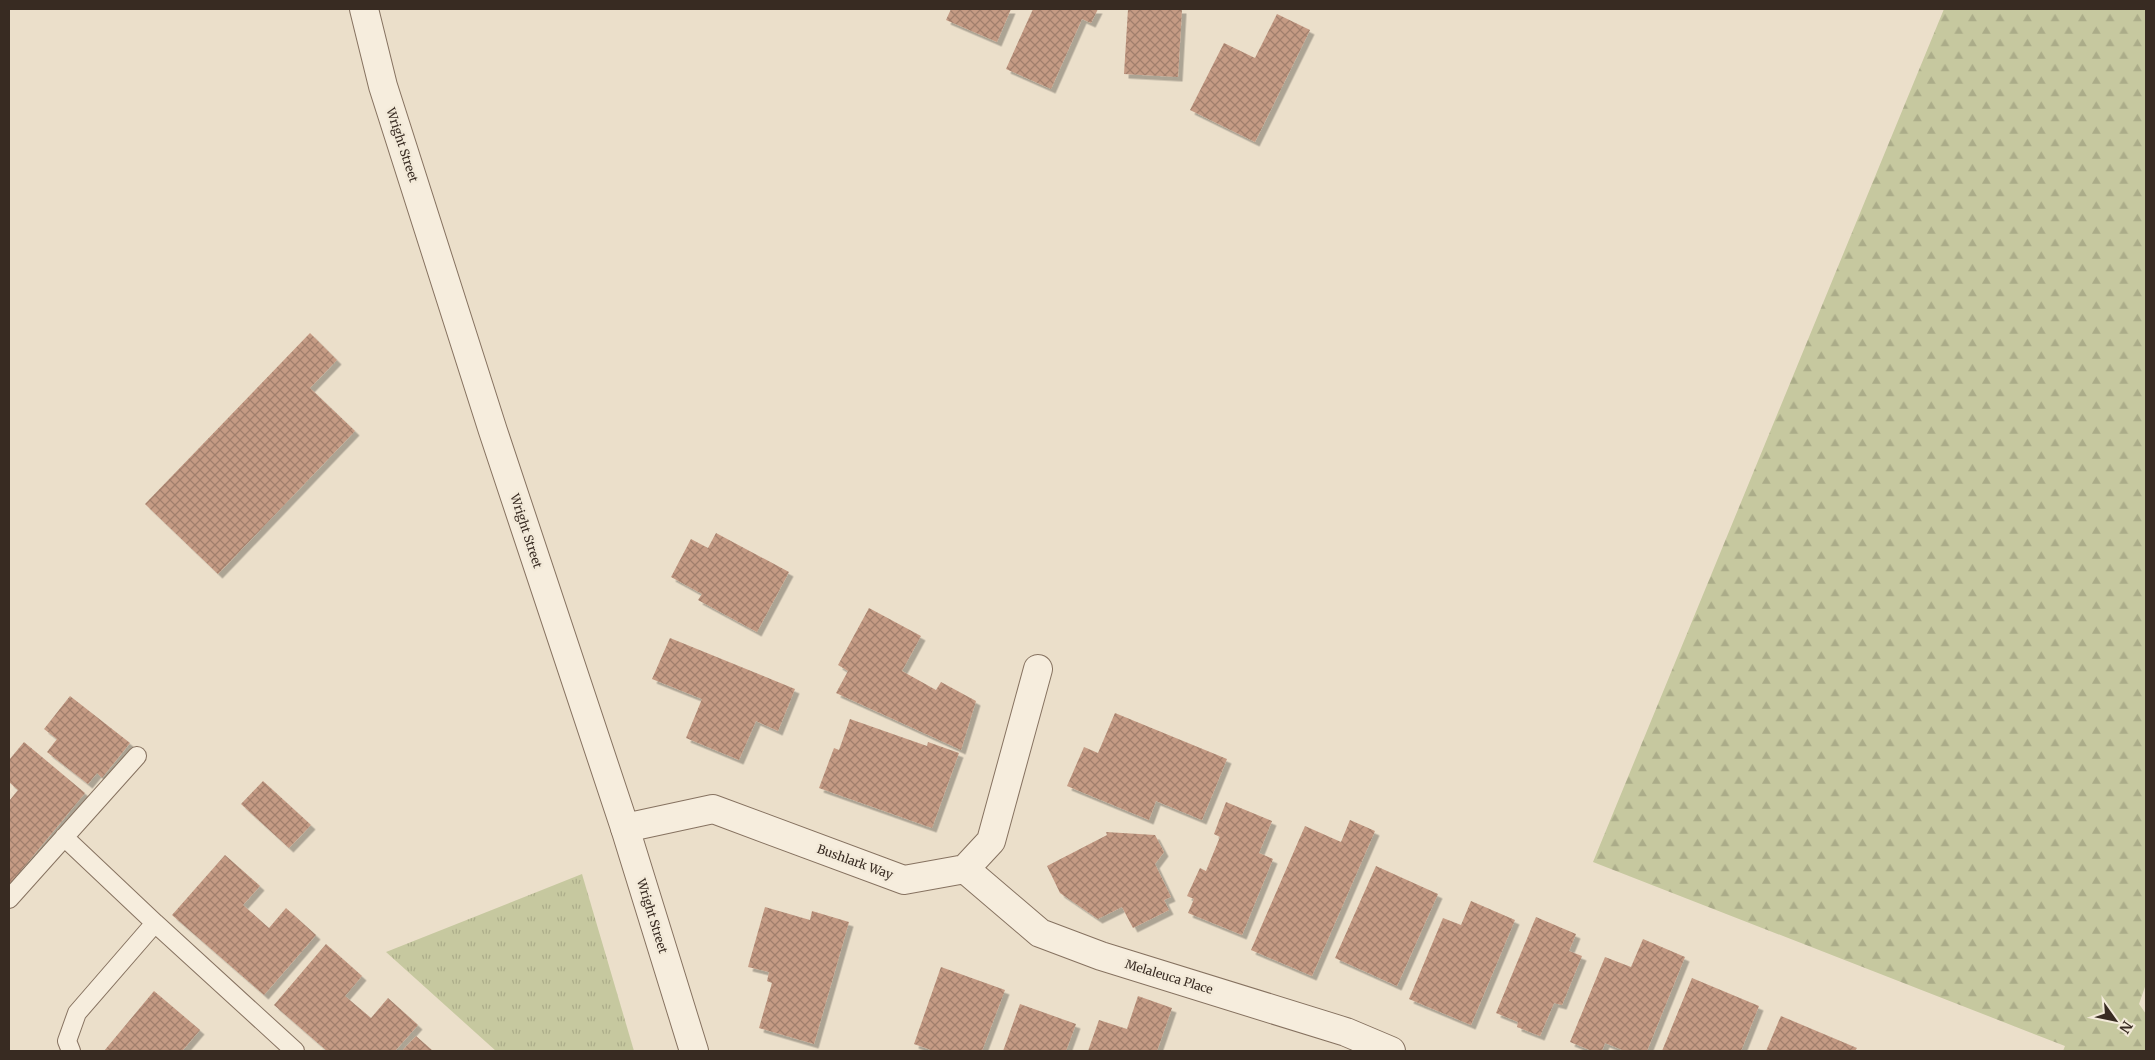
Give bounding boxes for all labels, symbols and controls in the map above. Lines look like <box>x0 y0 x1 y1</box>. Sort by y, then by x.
street label: Wright Street <box>383 105 422 184</box>
street label: Wright Street <box>507 491 546 570</box>
street label: Bushlark Way <box>815 841 895 882</box>
street label: Wright Street <box>634 876 671 955</box>
street label: Melaleuca Place <box>1123 956 1215 997</box>
north arrow <box>2090 995 2140 1045</box>
text: N <box>2115 1018 2136 1037</box>

